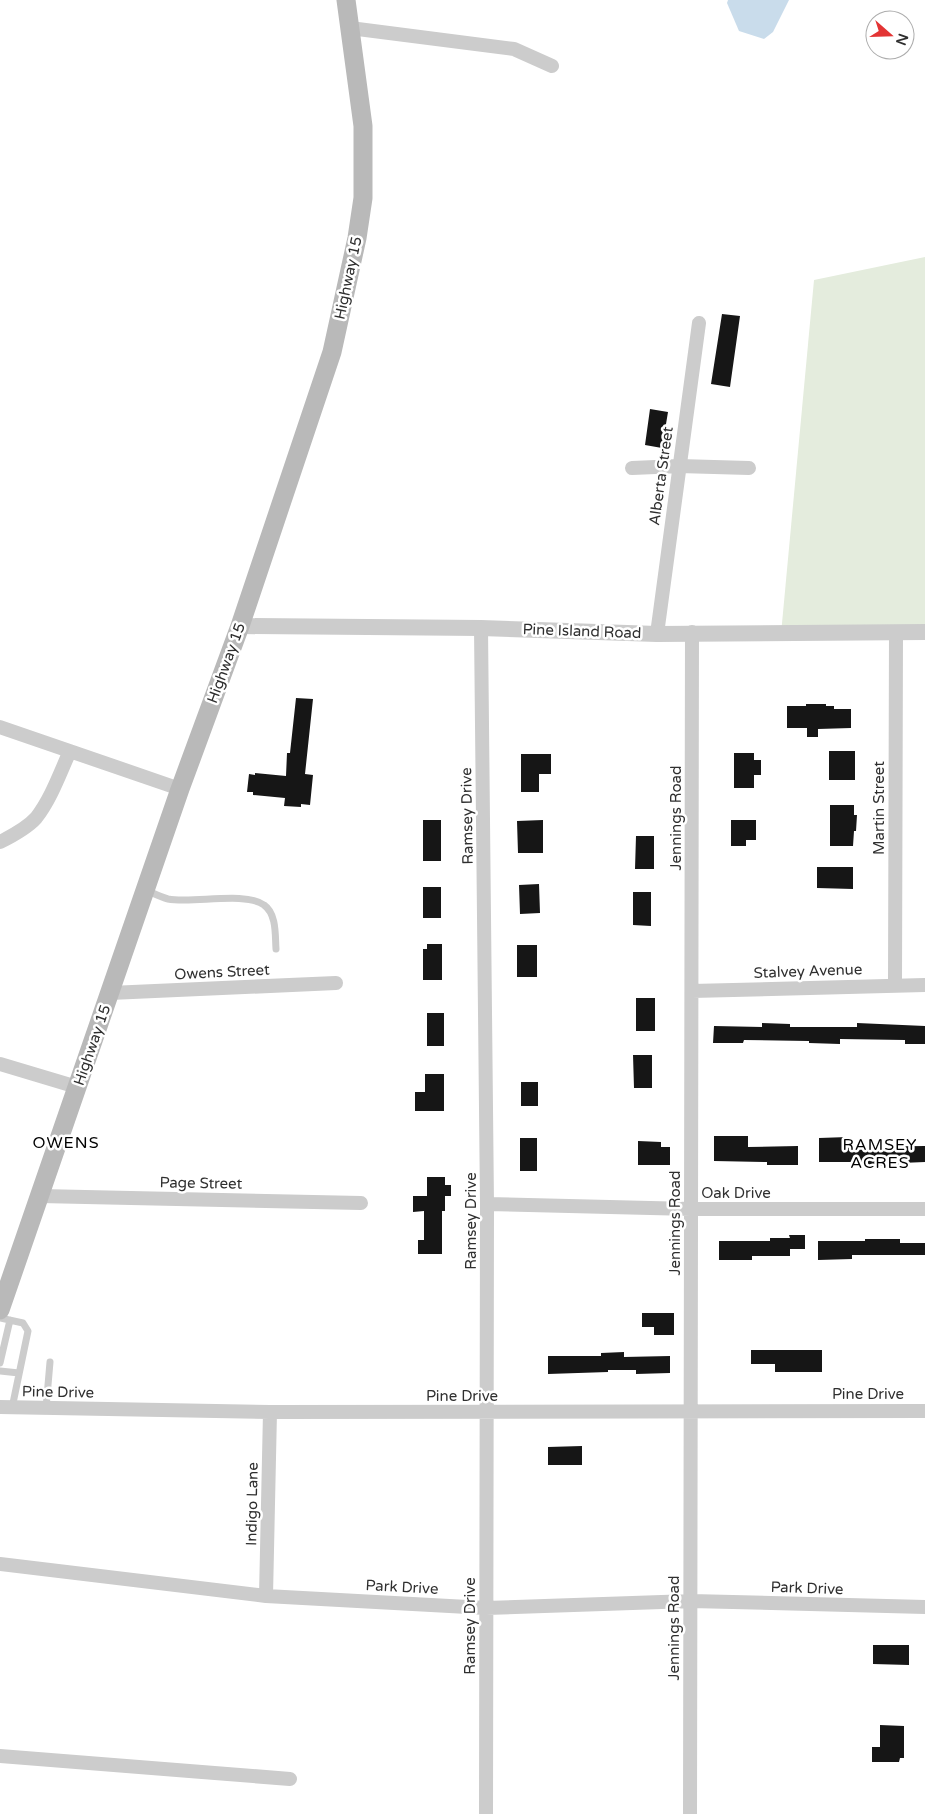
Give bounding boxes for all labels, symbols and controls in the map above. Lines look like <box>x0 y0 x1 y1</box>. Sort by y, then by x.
north arrow <box>865 10 915 60</box>
text: N <box>892 31 912 47</box>
street label: Highway 15 <box>330 235 366 321</box>
street label: Alberta Street <box>645 425 677 527</box>
street label: Highway 15 <box>203 620 249 706</box>
street label: Pine Island Road <box>522 620 642 642</box>
street label: Martin Street <box>870 761 888 855</box>
street label: Jennings Road <box>667 766 685 870</box>
street label: Ramsey Drive <box>457 767 477 865</box>
street label: Owens Street <box>174 960 270 983</box>
street label: Stalvey Avenue <box>753 960 863 982</box>
street label: Highway 15 <box>70 1002 114 1088</box>
district label: OWENS <box>32 1133 100 1153</box>
district label: RAMSEY ACRES <box>842 1135 918 1173</box>
street label: Jennings Road <box>666 1171 684 1275</box>
street label: Ramsey Drive <box>462 1172 480 1270</box>
street label: Page Street <box>159 1173 243 1193</box>
street label: Oak Drive <box>701 1184 771 1202</box>
street label: Pine Drive <box>22 1382 94 1402</box>
street label: Pine Drive <box>832 1385 904 1403</box>
street label: Pine Drive <box>426 1387 498 1405</box>
street label: Indigo Lane <box>242 1462 262 1546</box>
street label: Park Drive <box>365 1576 439 1598</box>
street label: Jennings Road <box>665 1576 683 1680</box>
street label: Ramsey Drive <box>461 1577 479 1675</box>
street label: Park Drive <box>770 1578 844 1598</box>

